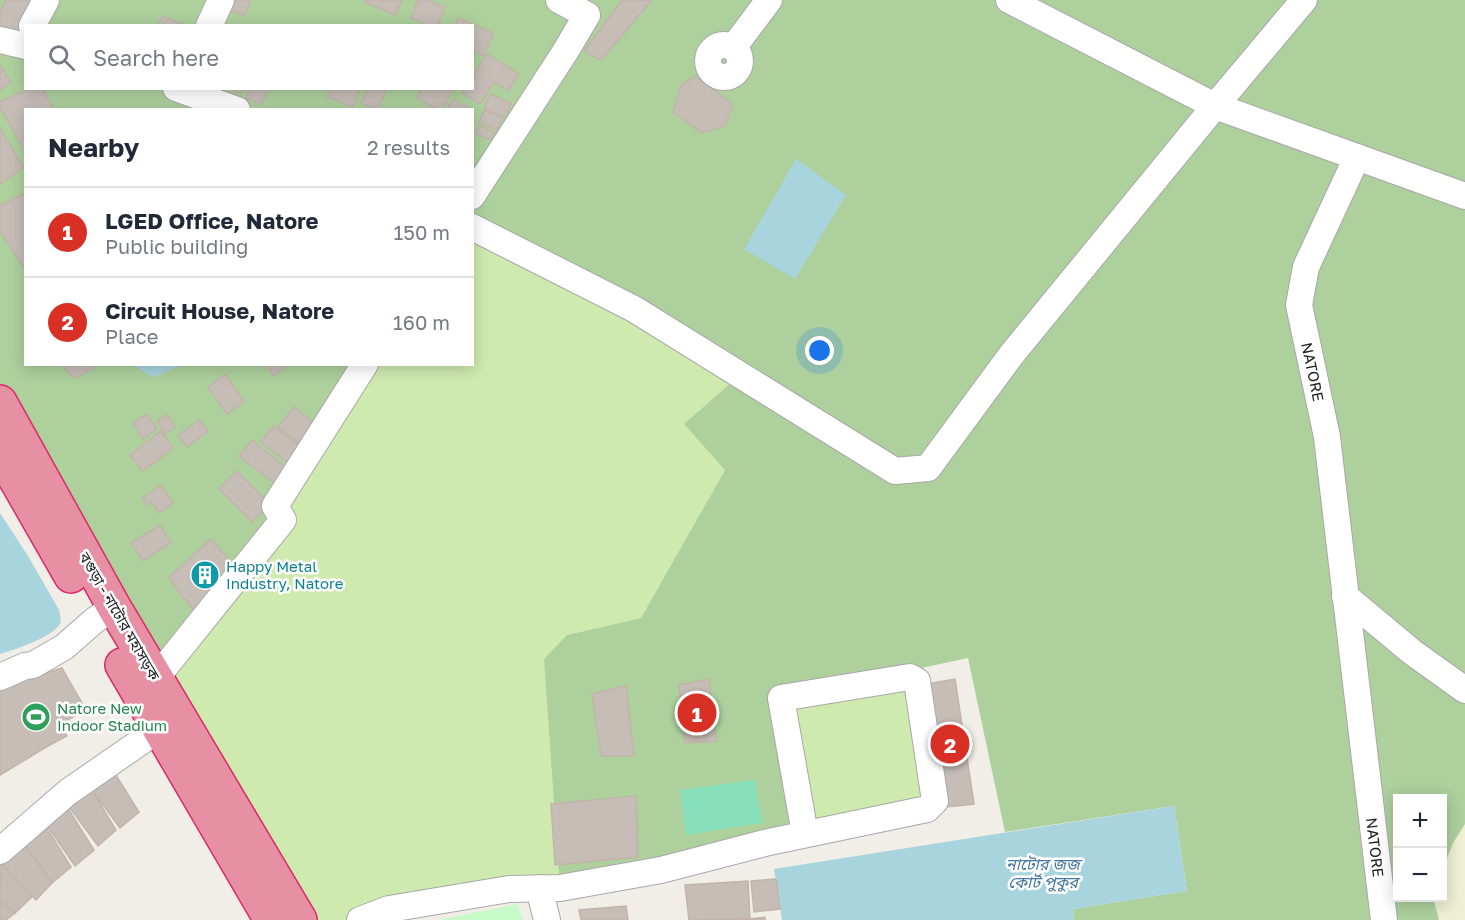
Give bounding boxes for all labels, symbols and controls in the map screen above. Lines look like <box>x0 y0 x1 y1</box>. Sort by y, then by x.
search box <box>24 24 474 90</box>
icon: search <box>45 41 78 74</box>
text: Search here <box>93 44 219 71</box>
text: Nearby <box>48 132 139 163</box>
text: 2 results <box>367 135 450 159</box>
text: LGED Office, Natore <box>105 207 318 234</box>
text: 1 <box>62 220 73 244</box>
text: 150 m <box>394 220 450 244</box>
text: Public building <box>105 234 248 258</box>
text: Circuit House, Natore <box>105 297 334 324</box>
text: 2 <box>61 310 74 334</box>
text: 160 m <box>393 310 450 334</box>
text: Place <box>105 324 158 348</box>
your location <box>805 336 834 365</box>
street label: NATORE <box>1298 341 1328 403</box>
street label: বগুড়া - নাটোর মহাসড়ক <box>76 548 164 684</box>
place label: Happy Metal Industry, Natore <box>226 557 344 592</box>
building icon: Happy Metal Industry, Natore <box>189 559 221 591</box>
pin: 1 <box>678 690 716 736</box>
place label: Natore New Indoor Stadium <box>57 699 167 734</box>
sports icon: Natore New Indoor Stadium <box>20 701 52 733</box>
pin: 2 <box>930 722 970 766</box>
map controls <box>1393 794 1447 902</box>
button: + <box>1393 794 1447 848</box>
street label: NATORE <box>1363 817 1388 878</box>
button: − <box>1393 848 1447 902</box>
water label: নাটোর জজ কোর্ট পুকুর <box>1006 854 1083 892</box>

